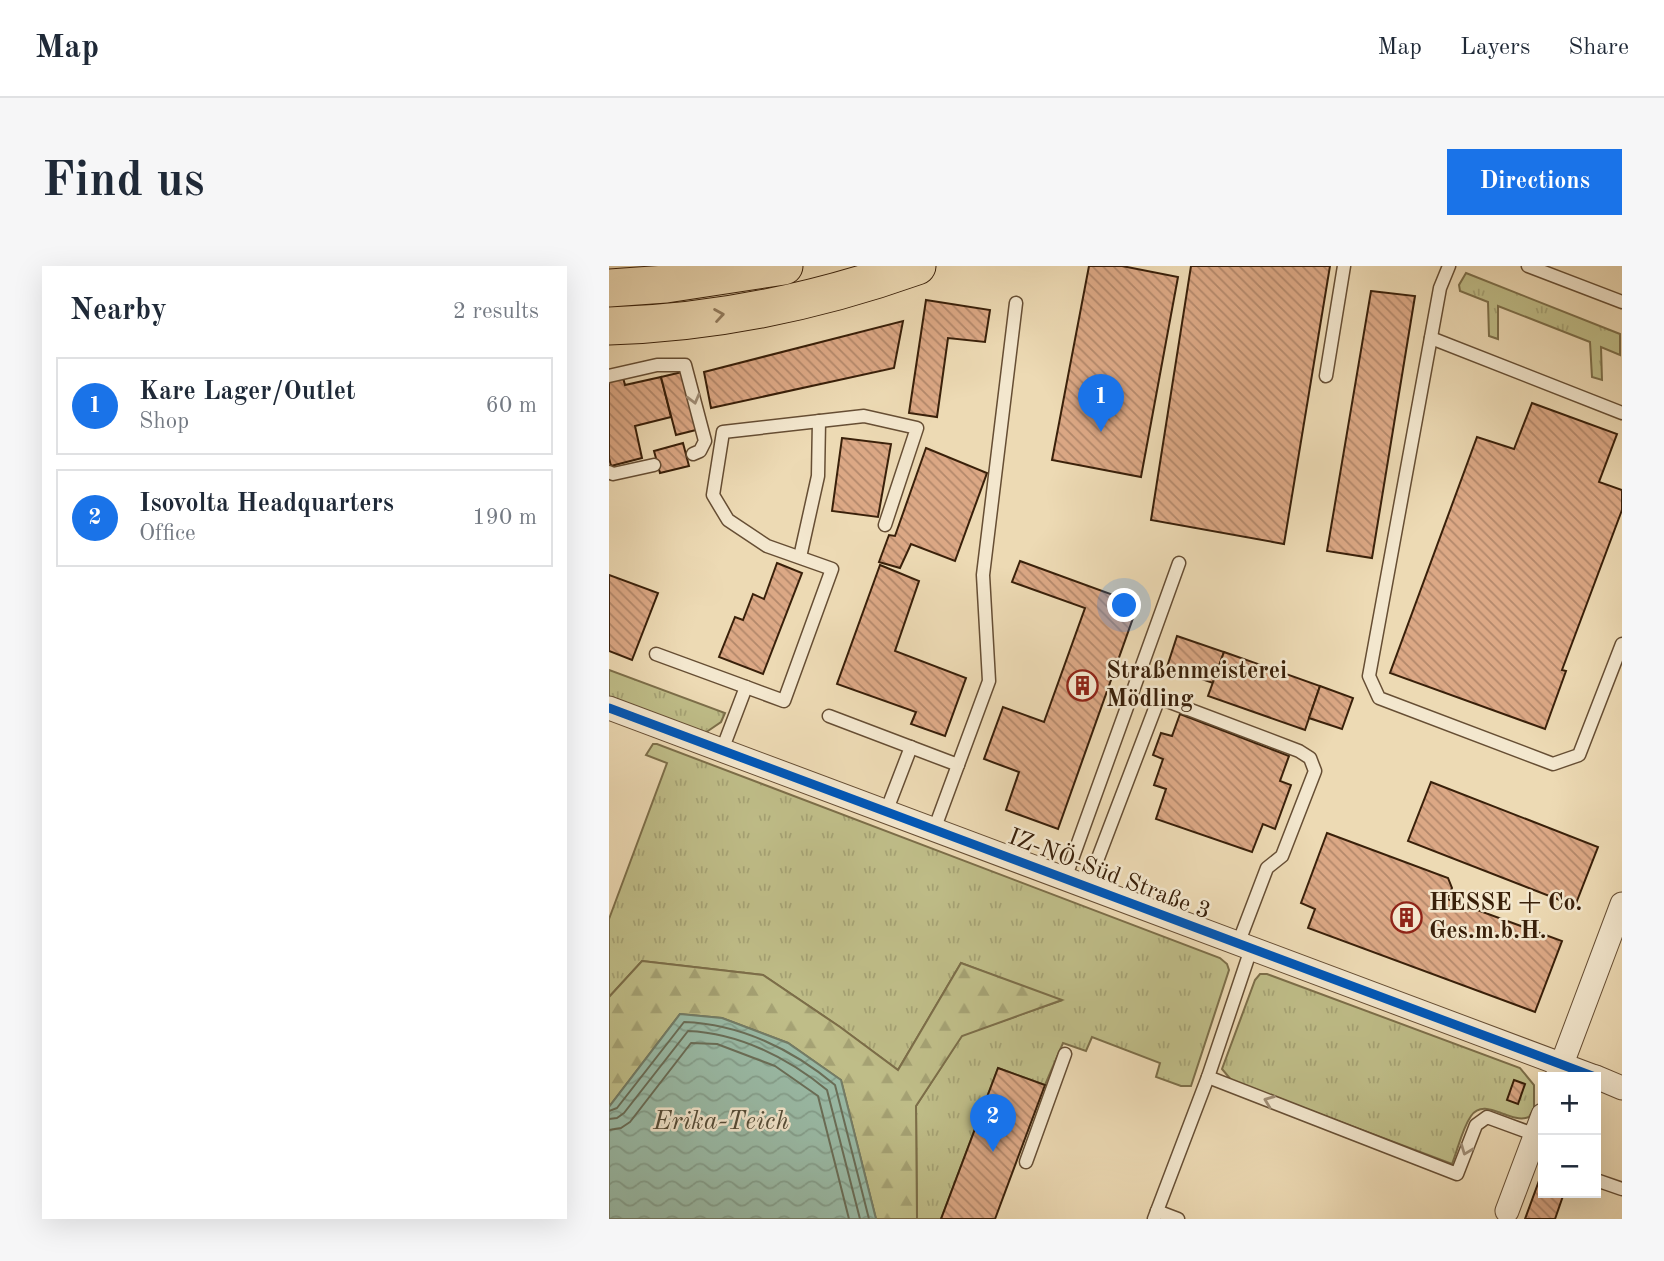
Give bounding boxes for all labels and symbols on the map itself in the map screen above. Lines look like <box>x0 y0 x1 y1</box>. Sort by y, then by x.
one-way arrow <box>713 307 725 322</box>
pin: 1 <box>1078 374 1124 432</box>
one-way arrow <box>686 392 700 404</box>
your location <box>1107 588 1141 622</box>
place label: Straßenmeisterei Mödling <box>1106 660 1287 712</box>
building icon: Straßenmeisterei Mödling <box>1066 669 1100 703</box>
street label: IZ-NÖ-Süd Straße 3 <box>1005 822 1215 925</box>
place label: HESSE + Co. Ges.m.b.H. <box>1429 892 1582 944</box>
building icon: HESSE + Co. Ges.m.b.H. <box>1389 901 1423 935</box>
pin: 2 <box>970 1094 1016 1152</box>
one-way arrow <box>1264 1095 1276 1109</box>
water label: Erika-Teich <box>652 1109 789 1135</box>
one-way arrow <box>1461 1144 1475 1156</box>

